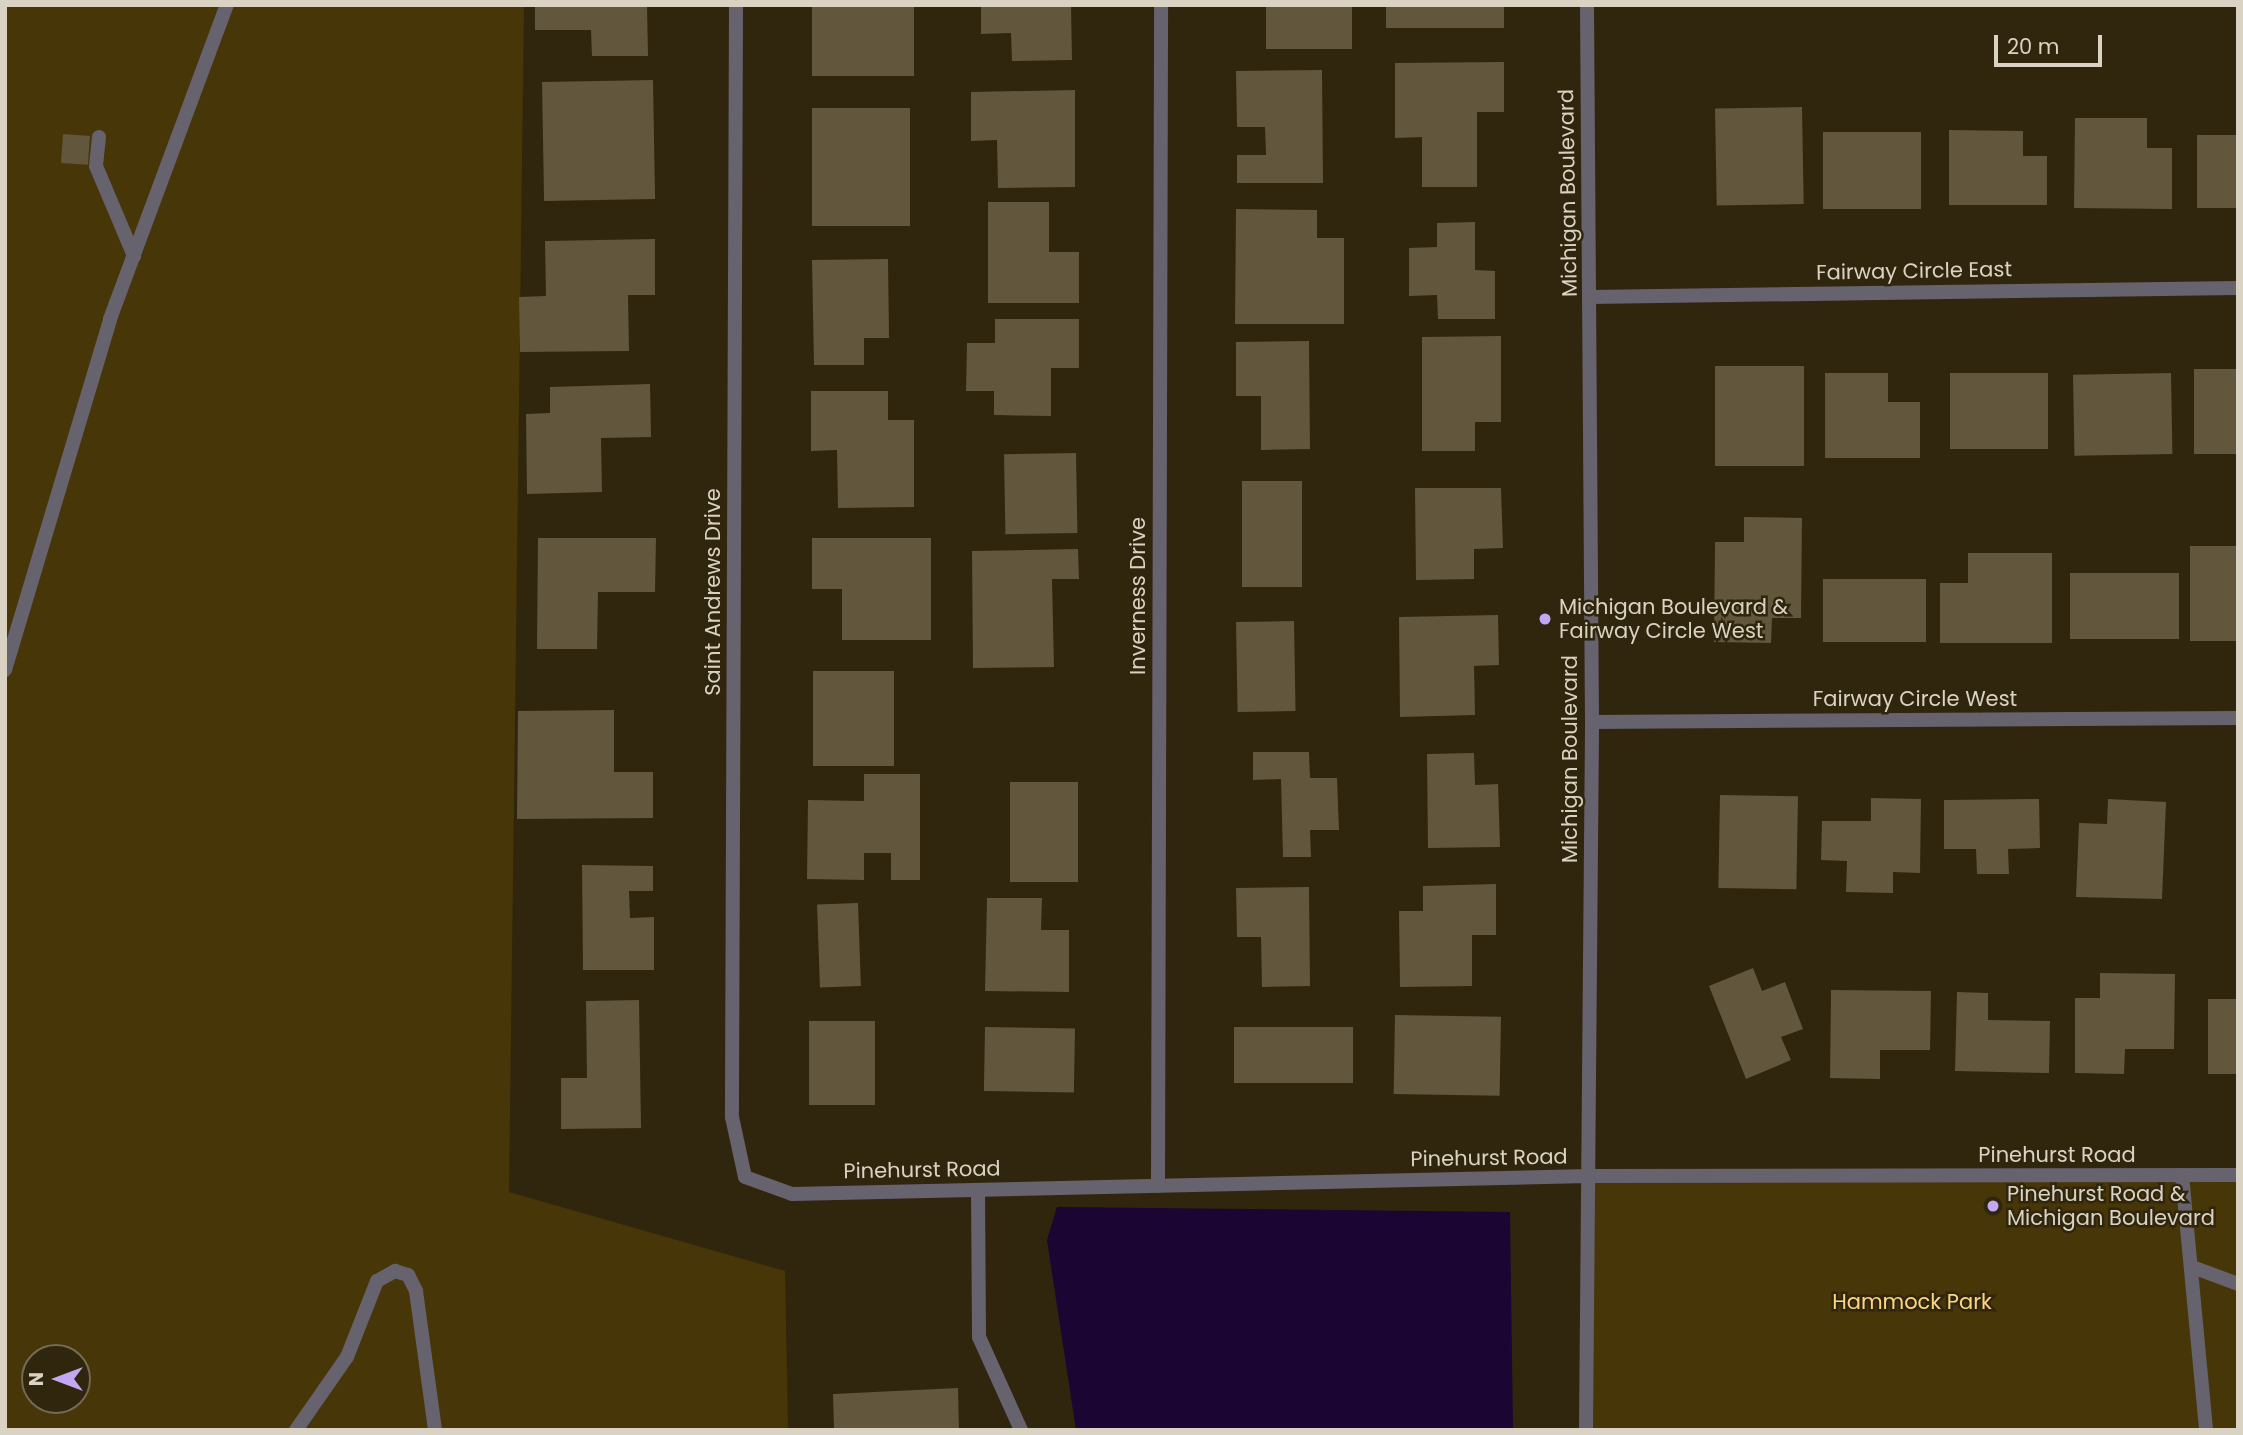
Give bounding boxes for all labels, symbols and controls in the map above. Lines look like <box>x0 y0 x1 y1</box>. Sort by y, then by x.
scale bar <box>1998 21 2106 65</box>
text: 20 m <box>2007 32 2060 61</box>
street label: Michigan Boulevard <box>1554 89 1582 297</box>
street label: Fairway Circle East <box>1816 257 2012 285</box>
street label: Saint Andrews Drive <box>700 488 726 696</box>
street label: Inverness Drive <box>1125 517 1151 675</box>
place label: Michigan Boulevard & Fairway Circle West <box>1559 594 1788 644</box>
marker: Michigan Boulevard & Fairway Circle West <box>1537 611 1553 627</box>
street label: Michigan Boulevard <box>1557 655 1583 863</box>
street label: Fairway Circle West <box>1813 686 2017 712</box>
street label: Pinehurst Road <box>1978 1142 2136 1168</box>
street label: Pinehurst Road <box>1410 1144 1568 1172</box>
street label: Pinehurst Road <box>843 1156 1001 1184</box>
place label: Pinehurst Road & Michigan Boulevard <box>2007 1181 2215 1231</box>
marker: Pinehurst Road & Michigan Boulevard <box>1985 1198 2001 1214</box>
park label: Hammock Park <box>1832 1289 1992 1315</box>
north arrow <box>21 1344 91 1414</box>
text: N <box>23 1372 50 1386</box>

